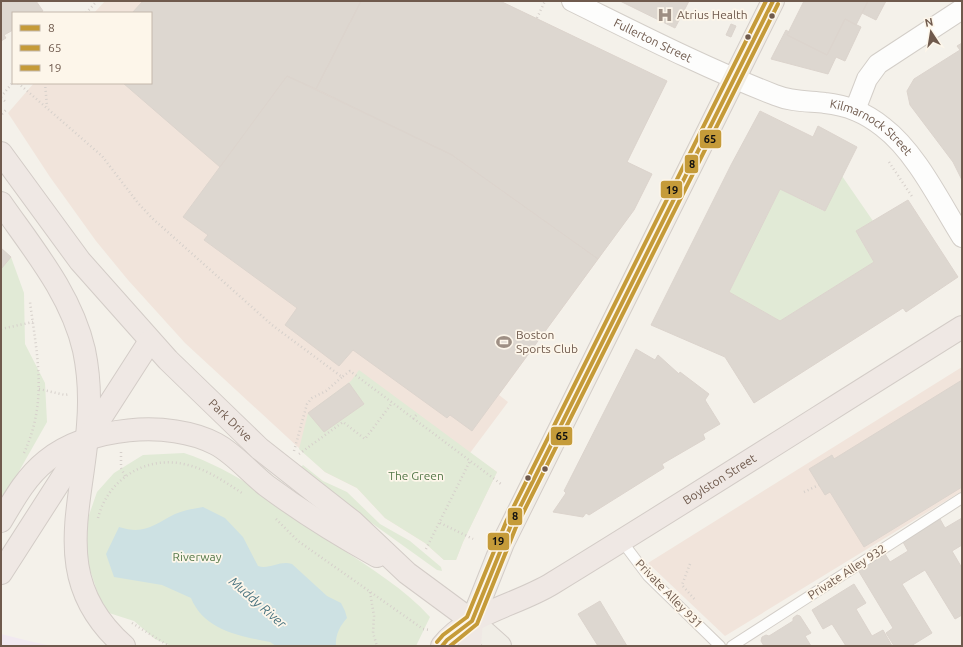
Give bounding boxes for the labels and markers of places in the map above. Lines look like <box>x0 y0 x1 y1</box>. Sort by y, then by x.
hospital icon: Atrius Health <box>656 6 674 24</box>
place label: Atrius Health <box>677 8 748 21</box>
unlabelled marker <box>767 11 777 21</box>
unlabelled marker <box>743 32 753 42</box>
place label: Boston Sports Club <box>516 328 578 355</box>
sports icon: Boston Sports Club <box>495 333 513 351</box>
unlabelled marker <box>540 464 550 474</box>
unlabelled marker <box>523 473 533 483</box>

